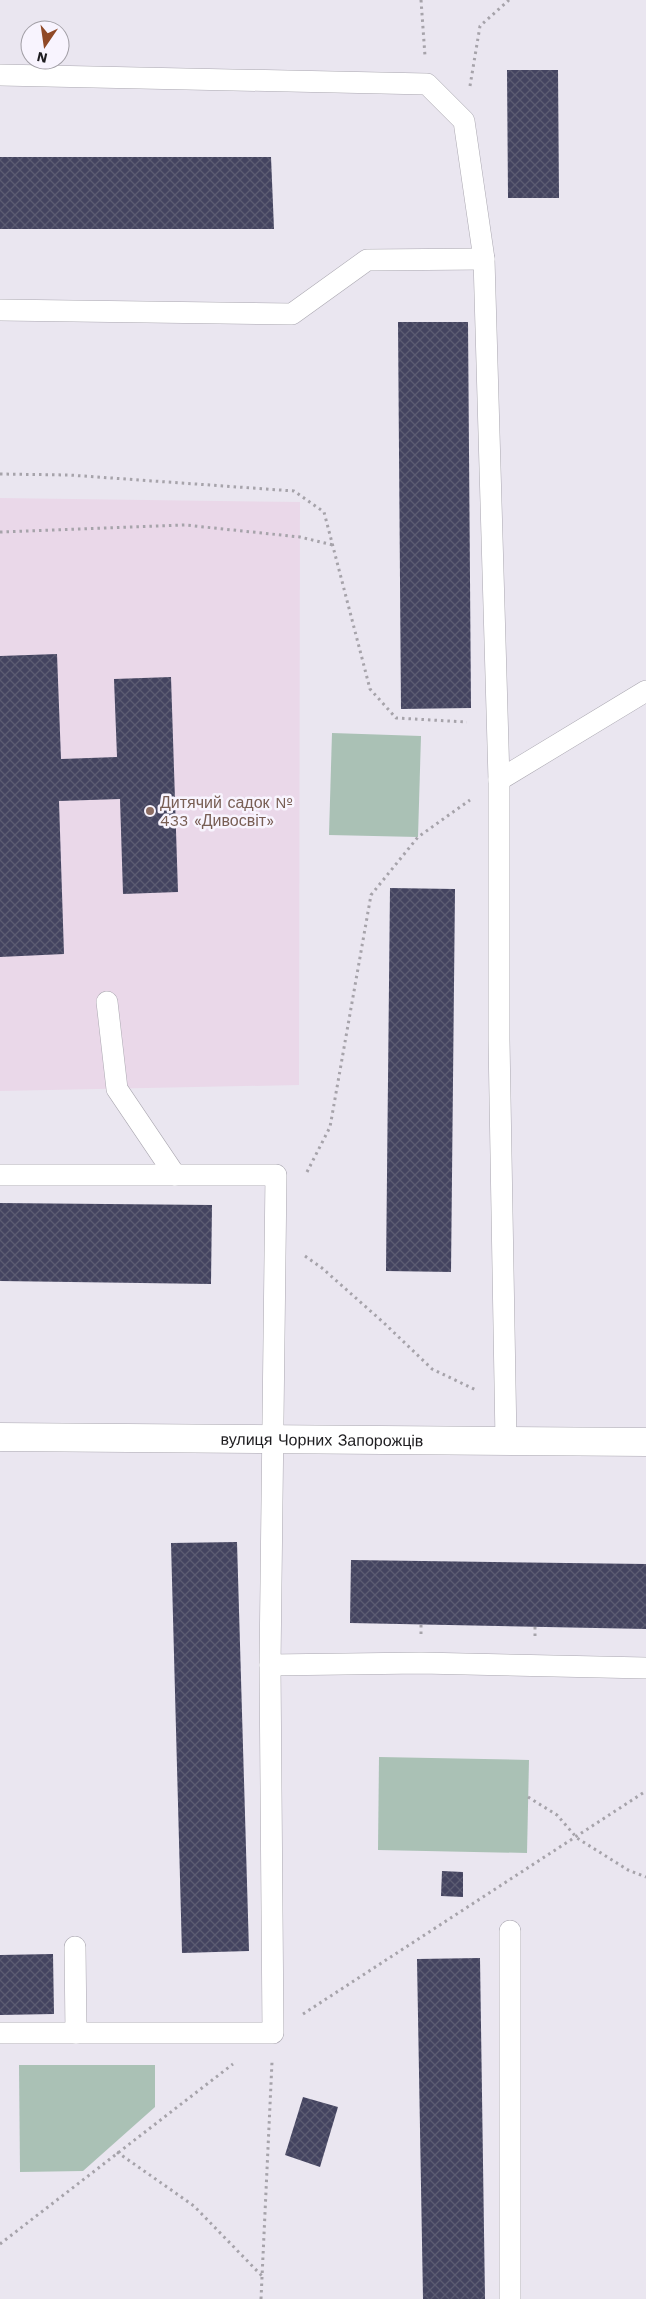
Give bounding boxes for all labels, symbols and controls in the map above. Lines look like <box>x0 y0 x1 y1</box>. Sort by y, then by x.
north arrow <box>20 20 70 70</box>
text: N <box>35 49 49 67</box>
place label: Дитячий садок № 433 «Дивосвіт» <box>160 793 293 830</box>
marker: Дитячий садок № 433 «Дивосвіт» <box>144 805 156 817</box>
street label: вулиця Чорних Запорожців <box>220 1429 423 1450</box>

